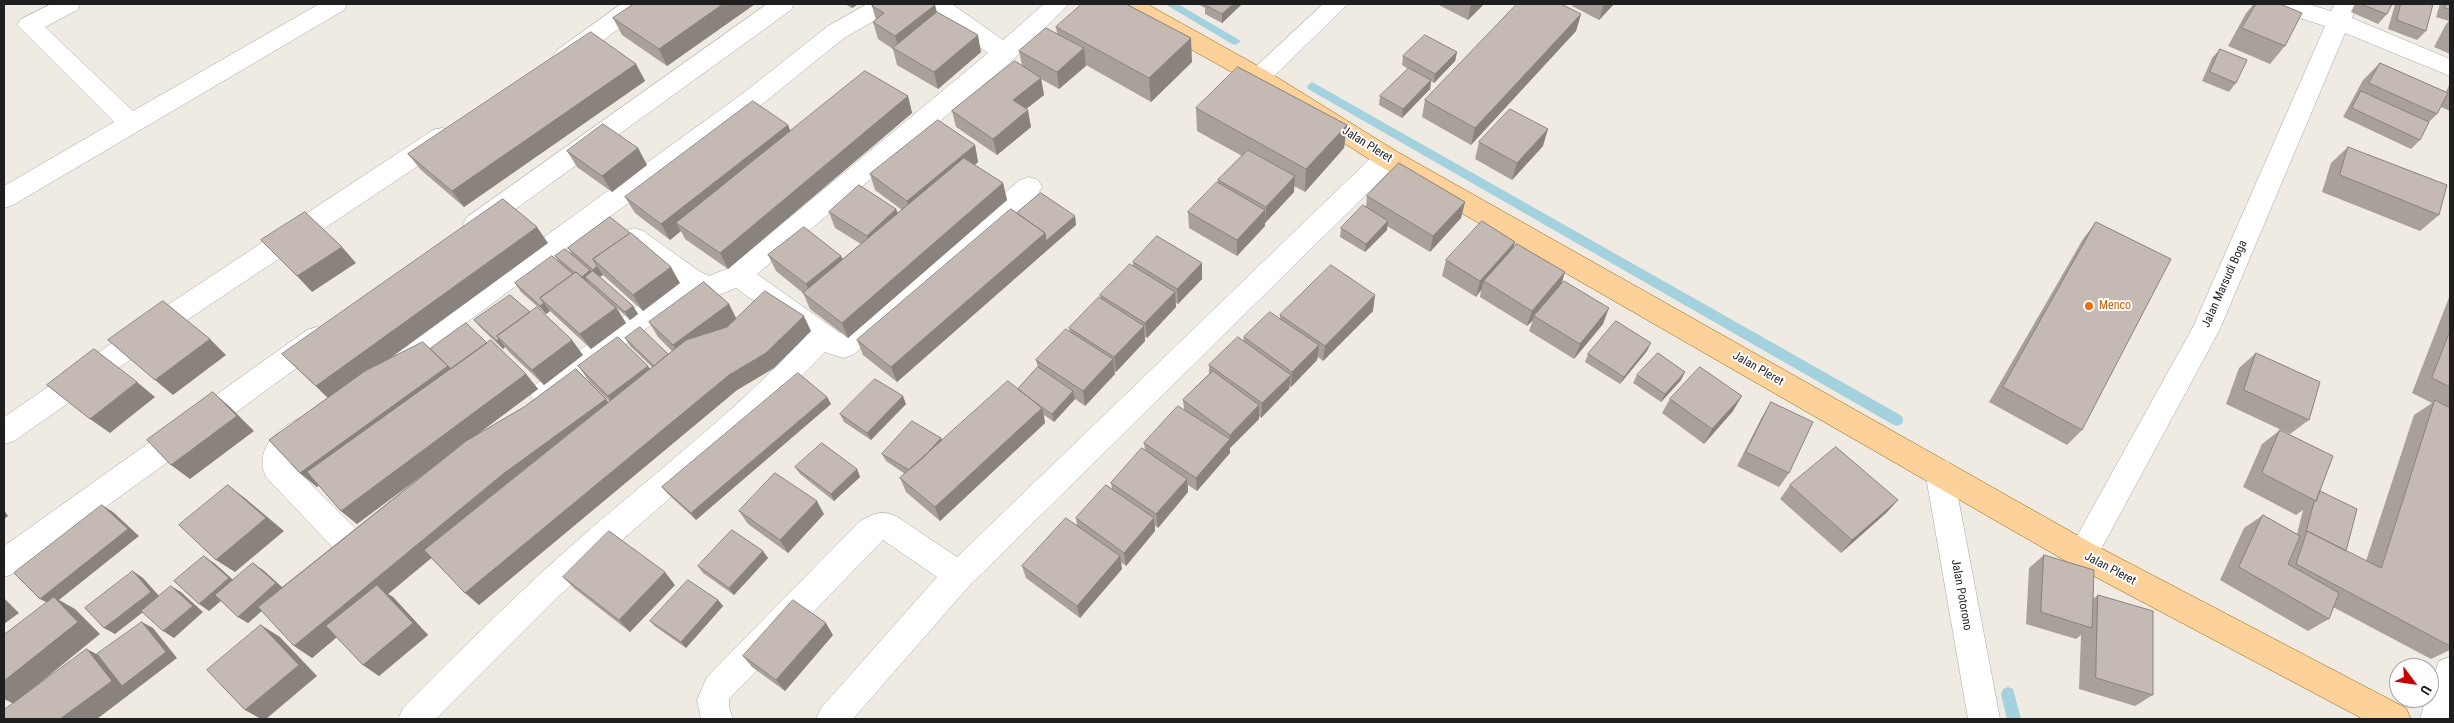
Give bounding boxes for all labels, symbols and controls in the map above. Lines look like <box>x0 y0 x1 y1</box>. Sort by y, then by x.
street label: Jalan Pleret <box>1339 124 1395 166</box>
street label: Jalan Marsudi Boga <box>2199 238 2251 330</box>
place label: Menco <box>2099 299 2131 313</box>
marker: Menco <box>2083 300 2095 312</box>
street label: Jalan Pleret <box>1730 349 1786 389</box>
street label: Jalan Pleret <box>2082 549 2138 589</box>
street label: Jalan Potorono <box>1948 558 1974 632</box>
north arrow <box>2389 658 2439 708</box>
text: U <box>2417 683 2435 698</box>

